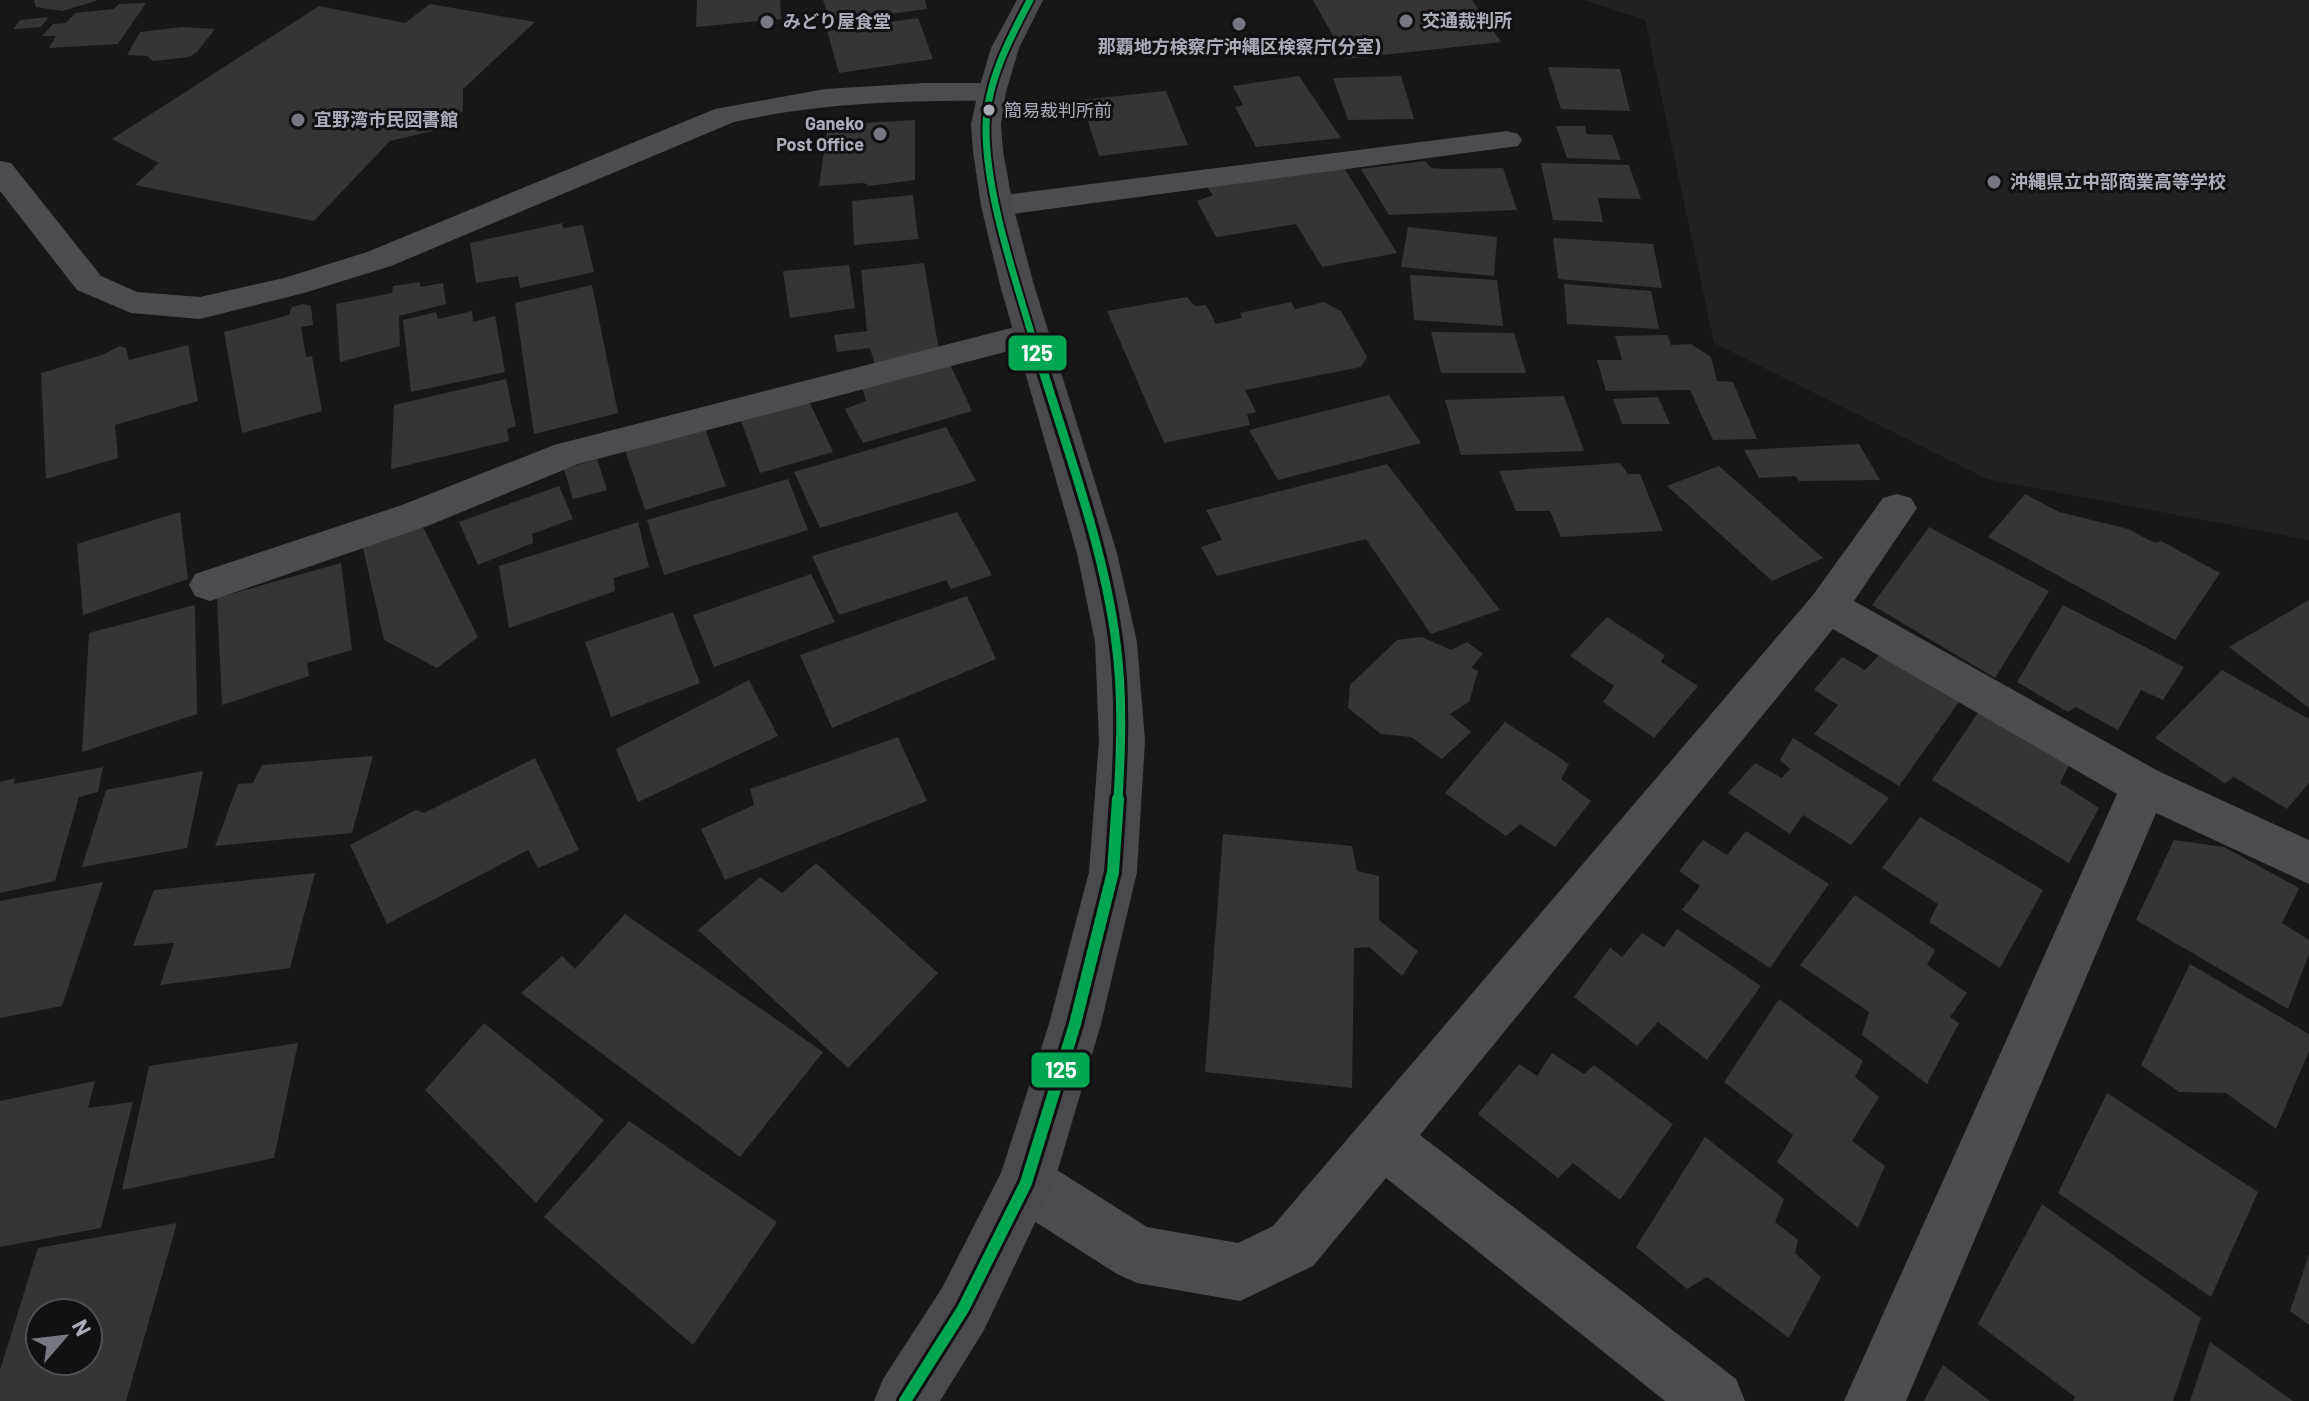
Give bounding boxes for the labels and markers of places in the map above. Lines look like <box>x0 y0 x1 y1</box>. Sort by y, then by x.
place label: 交通裁判所 <box>1422 9 1512 31</box>
place label: みどり屋食堂 <box>783 10 891 32</box>
marker: 交通裁判所 <box>1397 12 1415 30</box>
marker: みどり屋食堂 <box>758 13 776 31</box>
marker: 那覇地方検察庁沖縄区検察庁(分室) <box>1230 15 1248 33</box>
place label: 那覇地方検察庁沖縄区検察庁(分室) <box>1098 35 1381 57</box>
place label: 簡易裁判所前 <box>1004 99 1112 121</box>
marker: 簡易裁判所前 <box>981 102 997 118</box>
place label: 宜野湾市民図書館 <box>314 108 458 130</box>
marker: 宜野湾市民図書館 <box>289 111 307 129</box>
place label: Ganeko Post Office <box>776 112 864 155</box>
marker: Ganeko Post Office <box>871 125 889 143</box>
place label: 沖縄県立中部商業高等学校 <box>2010 170 2226 192</box>
marker: 沖縄県立中部商業高等学校 <box>1985 173 2003 191</box>

